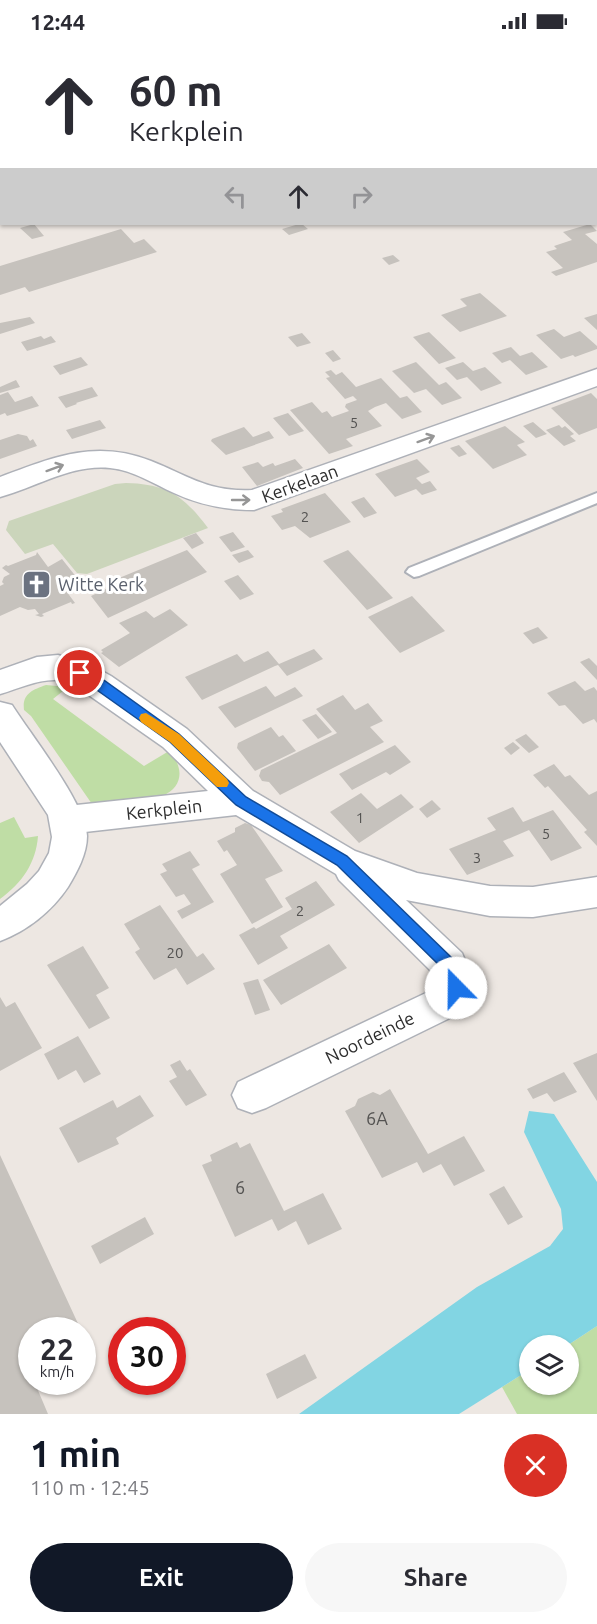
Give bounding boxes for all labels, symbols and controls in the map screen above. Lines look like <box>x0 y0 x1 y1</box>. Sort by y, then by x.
text: 12:44 <box>30 9 85 34</box>
icon: ahead <box>30 66 108 144</box>
text: 60 m <box>129 67 223 114</box>
text: Kerkplein <box>129 116 244 146</box>
icon: left <box>219 180 252 213</box>
icon: ahead <box>282 180 315 213</box>
icon: right <box>345 180 378 213</box>
house number: 5 <box>350 414 358 431</box>
one-way arrow <box>416 432 435 443</box>
street label: Kerkelaan <box>259 460 341 506</box>
one-way arrow <box>45 461 64 472</box>
one-way arrow <box>231 494 251 506</box>
house number: 2 <box>301 508 309 525</box>
church icon: Witte Kerk <box>21 569 53 601</box>
place label: Witte Kerk <box>58 574 144 594</box>
pin <box>54 647 105 698</box>
icon: arrive <box>63 656 96 689</box>
street label: Kerkplein <box>125 795 203 823</box>
house number: 1 <box>356 809 364 826</box>
house number: 5 <box>542 825 550 842</box>
house number: 3 <box>473 849 481 866</box>
house number: 2 <box>296 902 304 919</box>
house number: 20 <box>167 944 183 961</box>
position arrow <box>424 956 488 1020</box>
street label: Noordeinde <box>322 1007 417 1067</box>
house number: 6A <box>366 1108 388 1128</box>
house number: 6 <box>235 1177 245 1197</box>
speed limit sign: 30 <box>108 1317 186 1395</box>
text: 22 <box>40 1332 74 1366</box>
map controls <box>519 1335 579 1395</box>
button: layers <box>519 1335 579 1395</box>
text: km/h <box>40 1363 74 1380</box>
text: 1 min <box>30 1433 121 1474</box>
button: close <box>504 1434 567 1497</box>
text: 110 m · 12:45 <box>30 1476 150 1499</box>
button: Exit <box>30 1543 293 1612</box>
button: Share <box>305 1543 567 1612</box>

